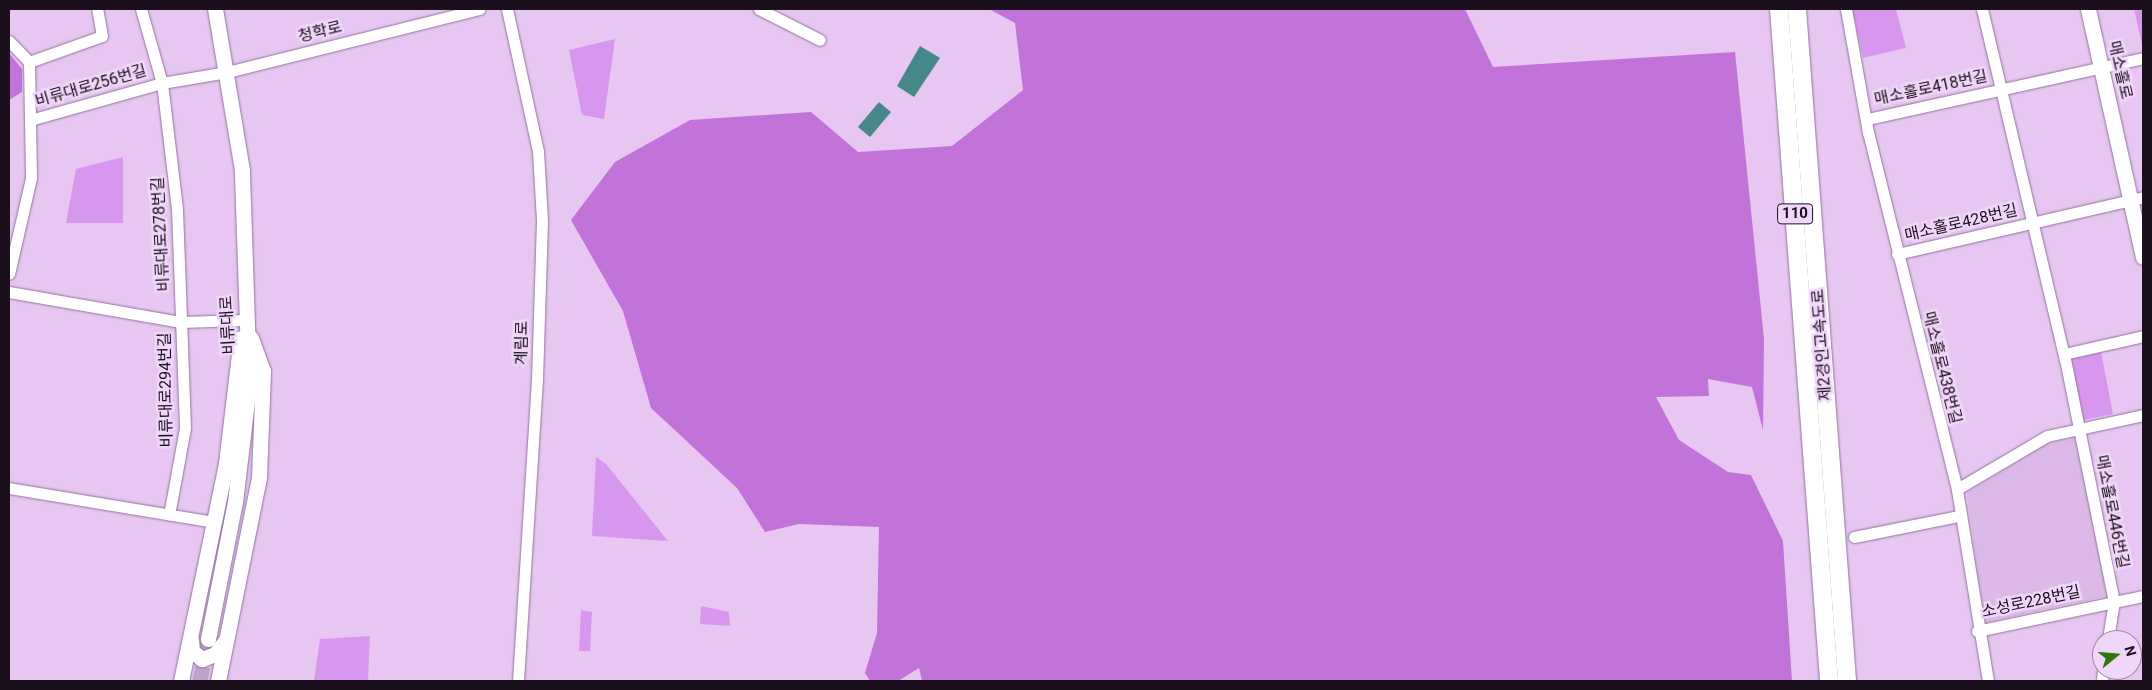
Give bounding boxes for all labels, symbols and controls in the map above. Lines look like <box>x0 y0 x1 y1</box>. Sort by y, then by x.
street label: 청학로 <box>296 17 344 47</box>
street label: 매소홀로 <box>2104 39 2136 101</box>
street label: 비류대로256번길 <box>33 61 149 111</box>
street label: 매소홀로418번길 <box>1873 67 1989 109</box>
street label: 비류대로278번길 <box>148 176 174 292</box>
street label: 매소홀로428번길 <box>1903 201 2019 245</box>
road number: 110 <box>1776 202 1814 226</box>
street label: 제2경인고속도로 <box>1809 288 1835 402</box>
street label: 비류대로 <box>217 295 239 355</box>
street label: 매소홀로438번길 <box>1919 310 1965 426</box>
street label: 계림로 <box>512 321 532 365</box>
street label: 비류대로294번길 <box>155 332 177 448</box>
street label: 매소홀로446번길 <box>2092 454 2132 570</box>
street label: 소성로228번길 <box>1980 582 2082 622</box>
north arrow <box>2092 630 2142 680</box>
text: N <box>2121 644 2139 658</box>

